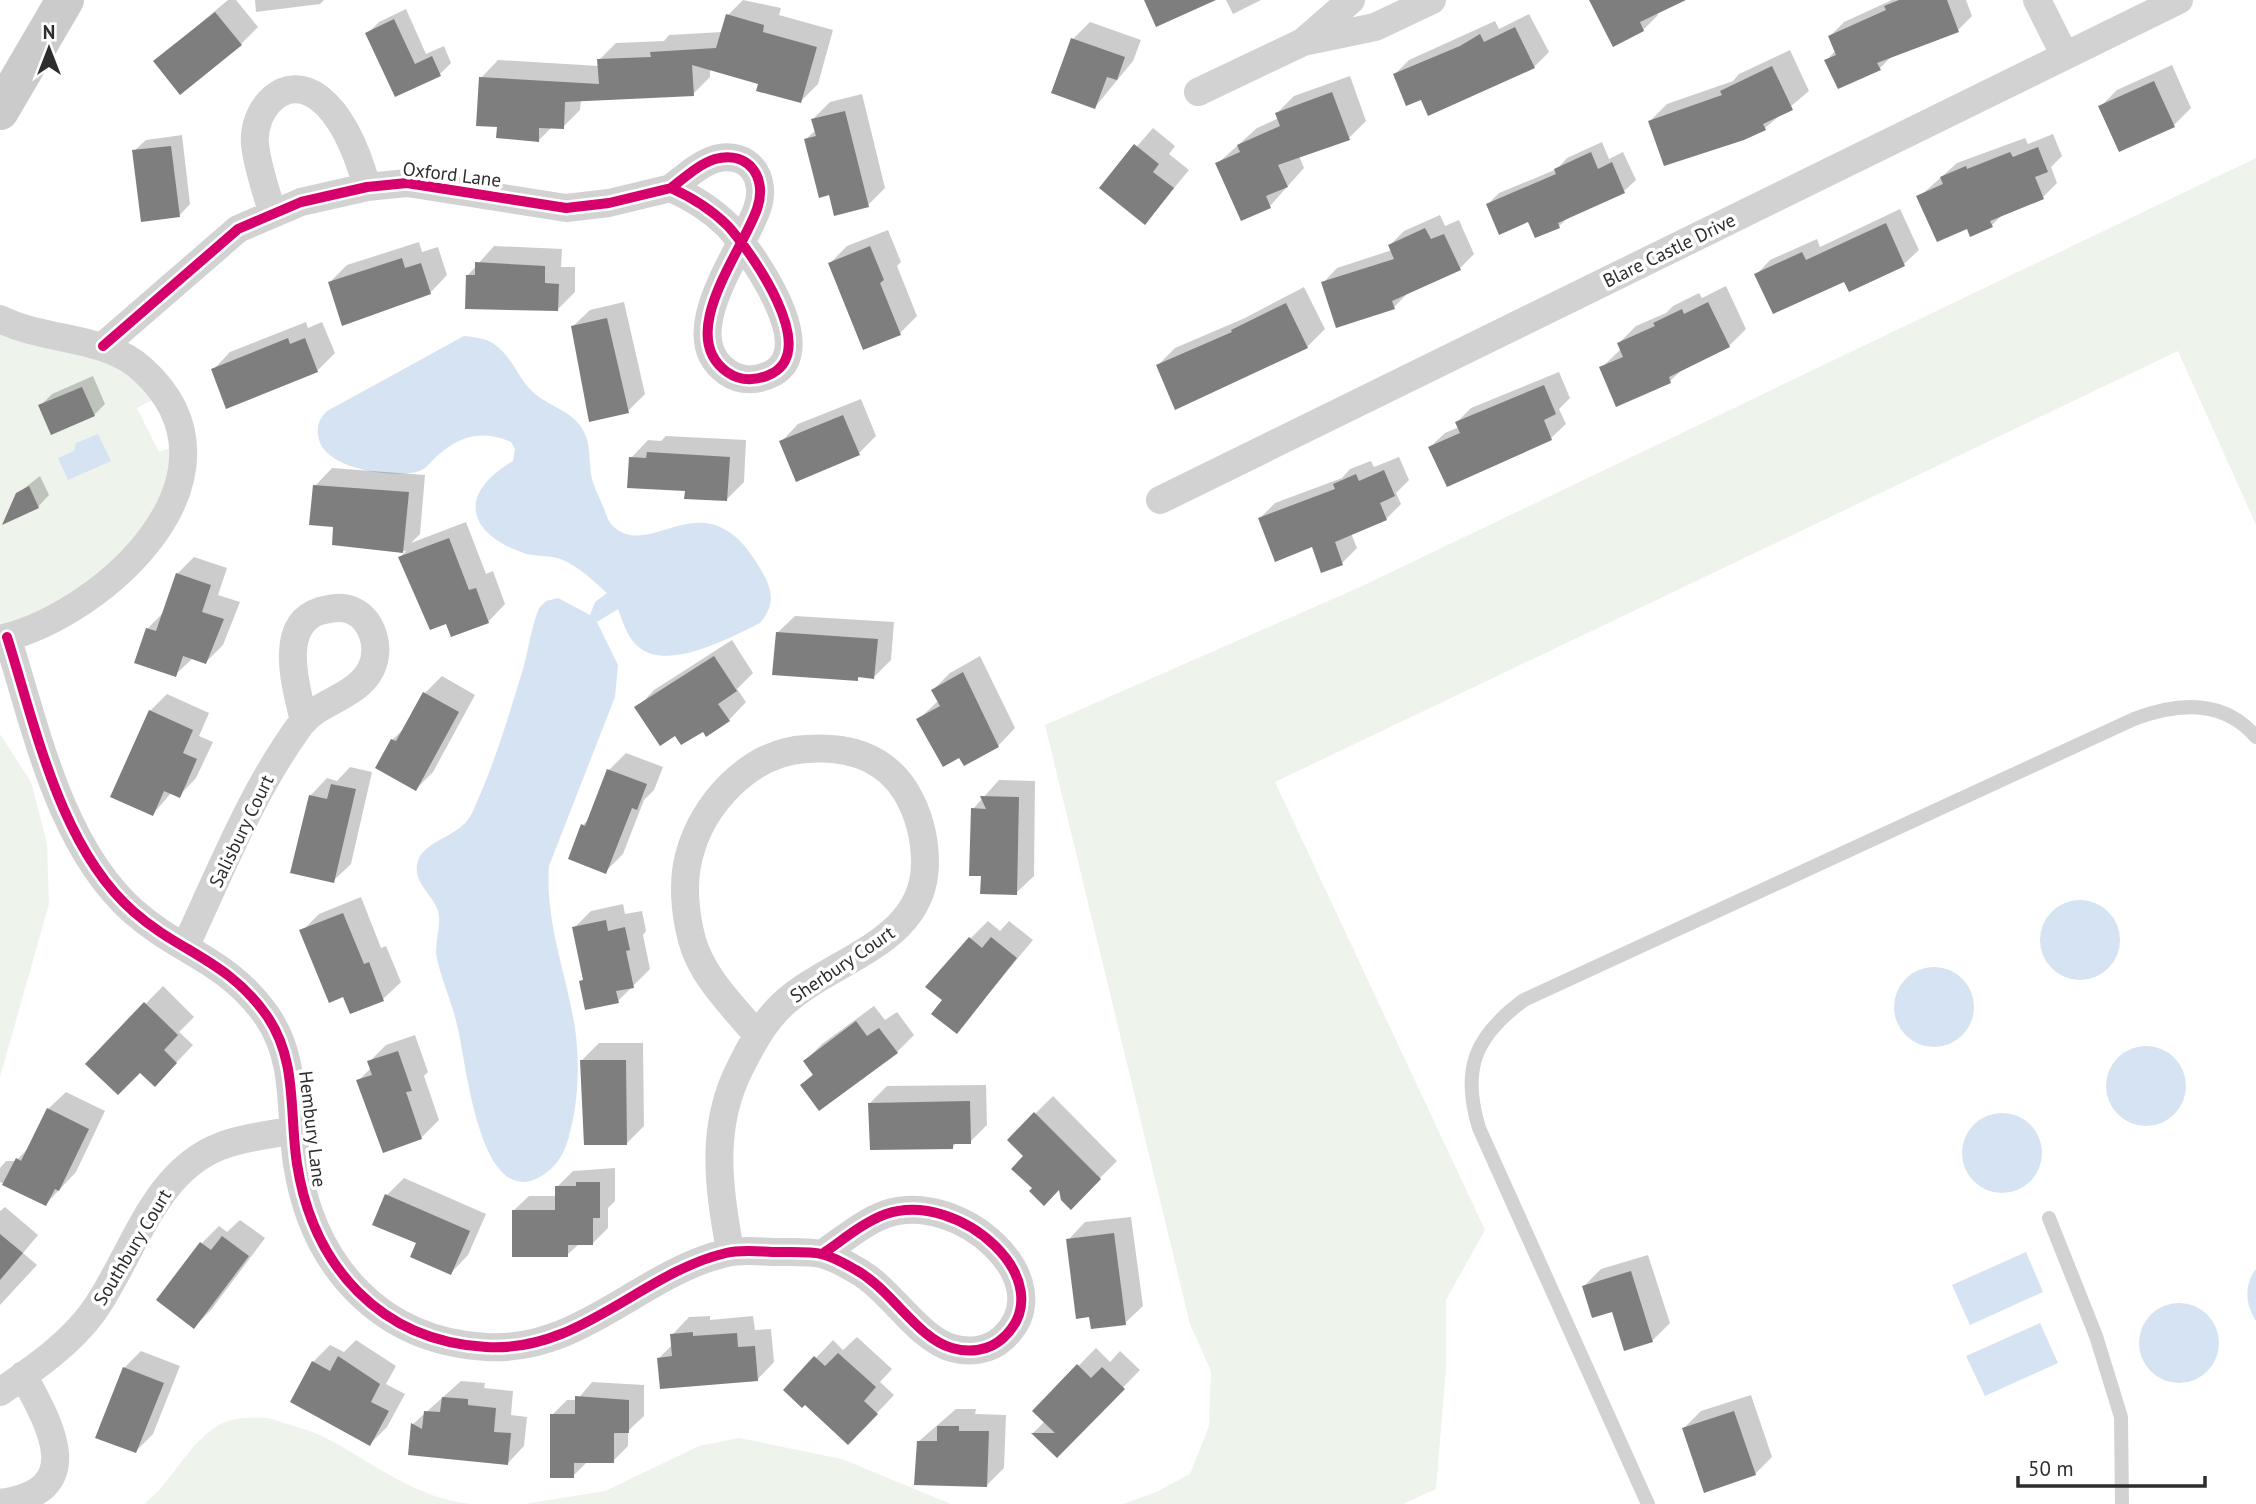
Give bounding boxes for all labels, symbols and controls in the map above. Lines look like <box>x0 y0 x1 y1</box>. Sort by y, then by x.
north arrow <box>14 14 84 84</box>
text: N <box>43 20 55 44</box>
street label: Oxford Lane <box>401 156 503 192</box>
street label: Blare Castle Drive <box>1599 208 1739 292</box>
street label: Salisbury Court <box>203 770 279 891</box>
street label: Sherbury Court <box>785 920 899 1008</box>
street label: Hembury Lane <box>294 1069 332 1189</box>
street label: Southbury Court <box>88 1184 176 1310</box>
scale bar <box>2018 1444 2205 1488</box>
text: 50 m <box>2028 1455 2074 1482</box>

